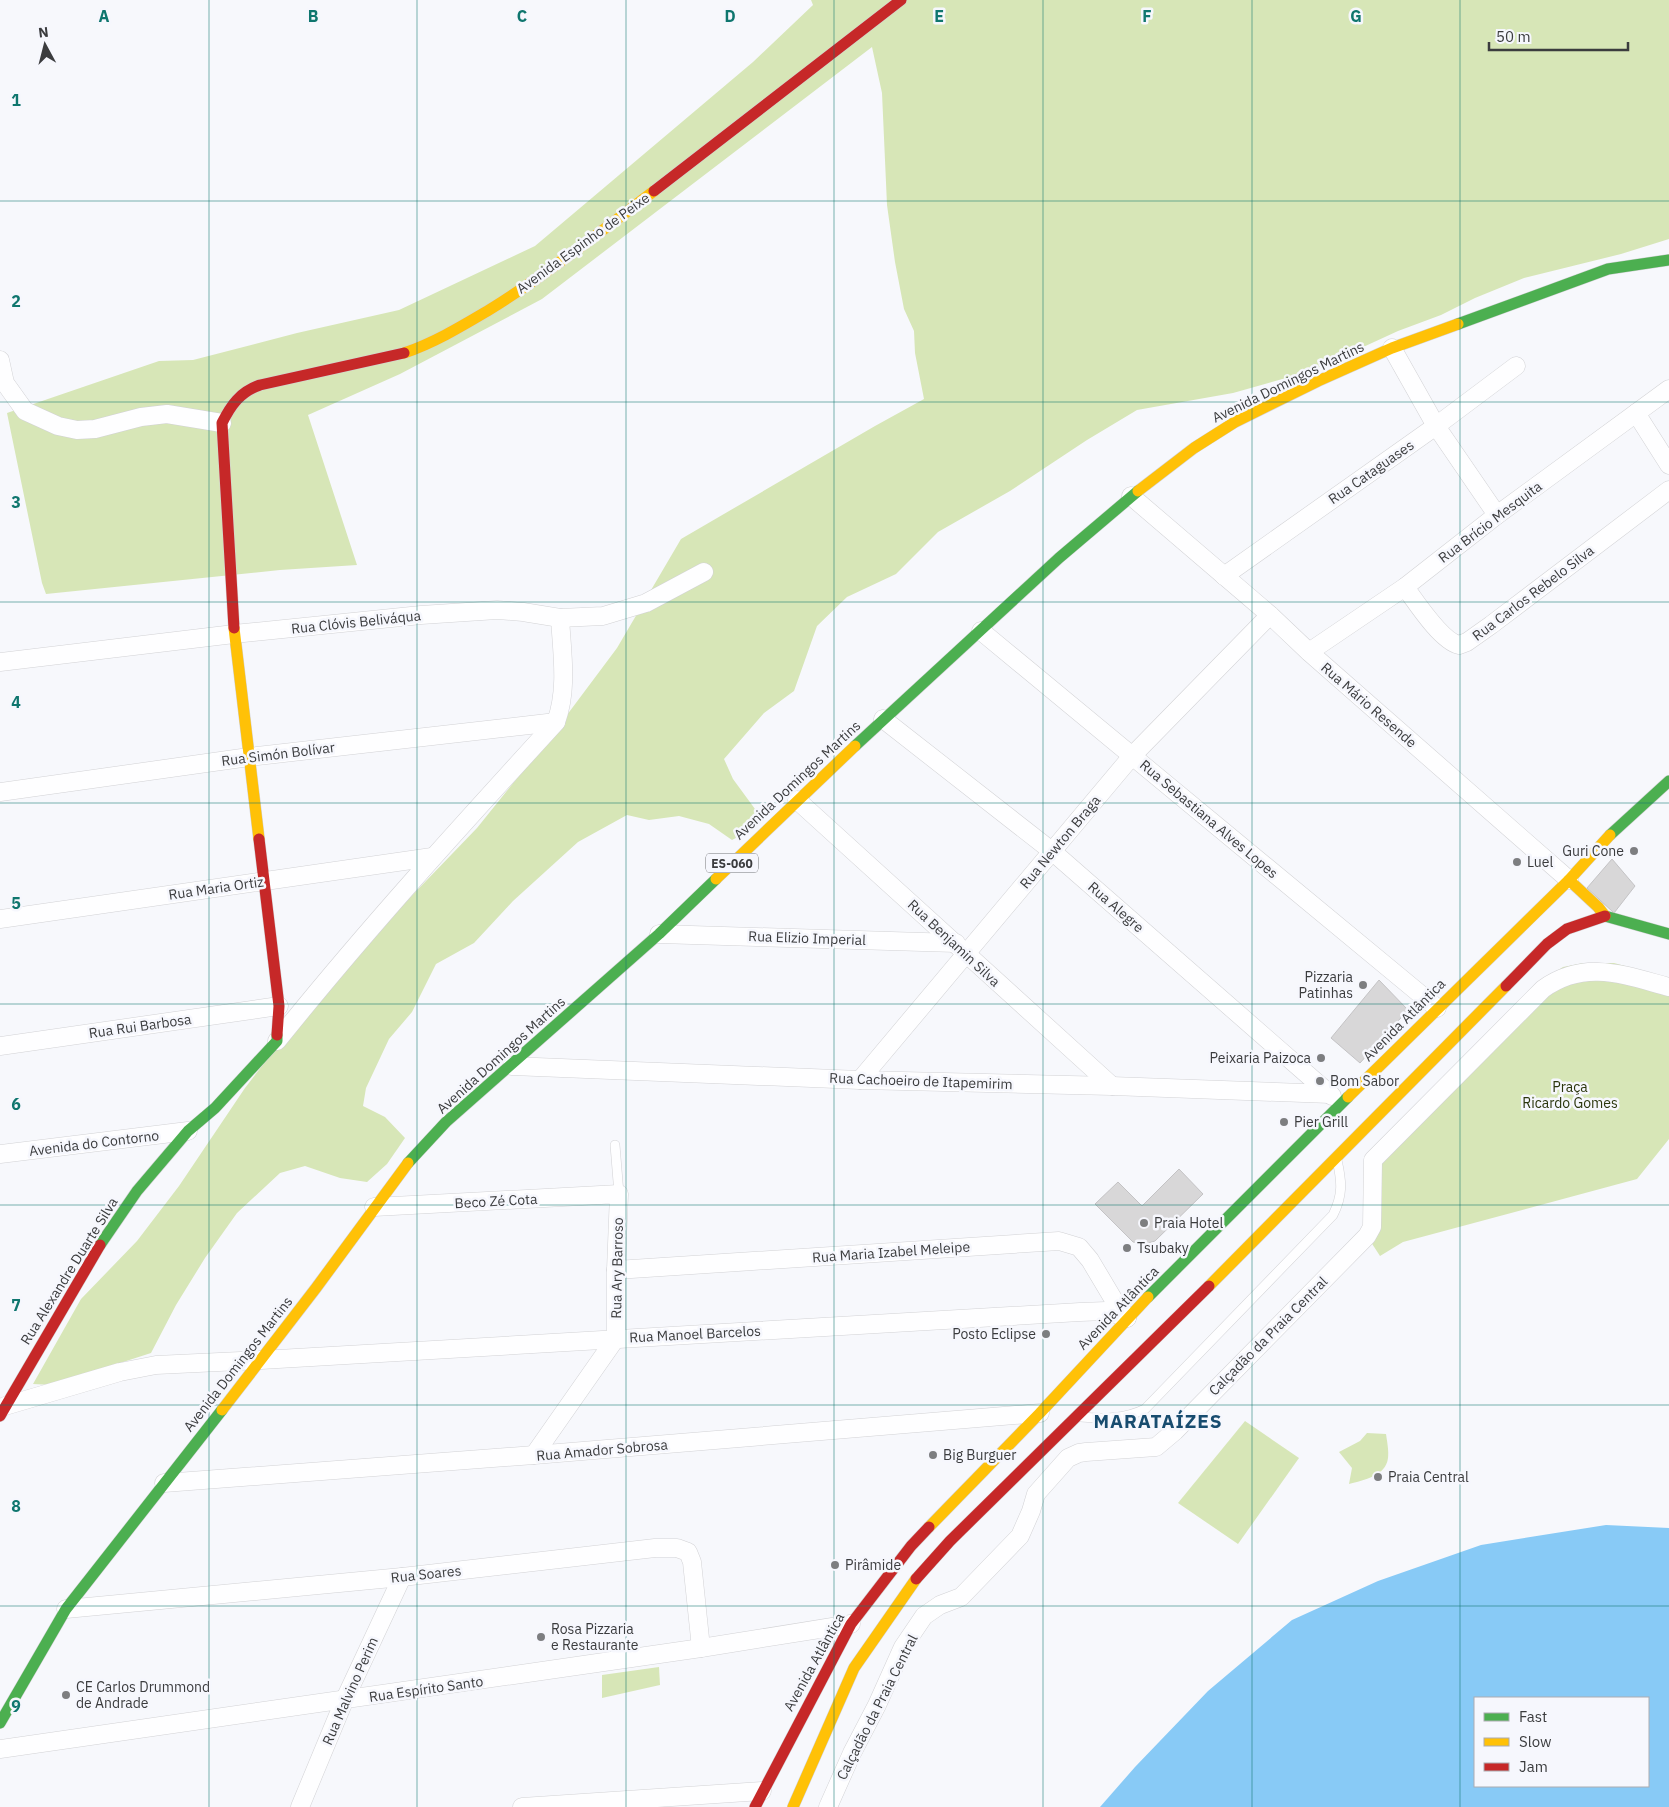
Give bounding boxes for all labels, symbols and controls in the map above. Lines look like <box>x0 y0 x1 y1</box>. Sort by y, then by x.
text: A <box>99 6 110 26</box>
text: B <box>308 6 319 26</box>
text: C <box>517 6 527 26</box>
text: D <box>724 6 736 26</box>
text: E <box>934 6 944 26</box>
text: F <box>1142 6 1152 26</box>
text: G <box>1350 6 1362 26</box>
north arrow <box>20 20 70 70</box>
scale bar <box>1489 20 1628 52</box>
text: N <box>37 23 50 42</box>
text: 50 m <box>1496 27 1531 46</box>
text: 1 <box>11 90 21 110</box>
street label: Avenida Espinho de Peixe <box>513 188 653 297</box>
text: 2 <box>11 291 21 311</box>
street label: Avenida Domingos Martins <box>1209 337 1367 427</box>
street label: Rua Cataguases <box>1325 436 1417 508</box>
street label: Rua Brício Mesquita <box>1435 477 1546 567</box>
text: 3 <box>11 492 21 512</box>
street label: Rua Carlos Rebelo Silva <box>1469 541 1598 645</box>
street label: Rua Clóvis Beliváqua <box>290 606 422 638</box>
street label: Rua Mário Resende <box>1317 659 1421 752</box>
text: 4 <box>11 692 21 712</box>
street label: Avenida Domingos Martins <box>730 716 864 844</box>
street label: Rua Simón Bolívar <box>220 738 336 770</box>
street label: Rua Sebastiana Alves Lopes <box>1136 756 1282 882</box>
street label: Rua Newton Braga <box>1016 791 1105 892</box>
place label: Guri Cone <box>1562 842 1624 860</box>
marker: Guri Cone <box>1628 845 1640 857</box>
place label: Luel <box>1527 853 1554 871</box>
road number: ES-060 <box>706 854 758 872</box>
marker: Luel <box>1511 856 1523 868</box>
street label: Rua Maria Ortiz <box>167 872 265 904</box>
street label: Rua Alegre <box>1084 878 1148 936</box>
text: 5 <box>11 893 21 913</box>
street label: Rua Benjamin Silva <box>904 896 1004 991</box>
street label: Rua Elizio Imperial <box>748 927 866 949</box>
place label: Pizzaria Patinhas <box>1299 968 1354 1002</box>
street label: Avenida Atlântica <box>1359 975 1449 1065</box>
marker: Pizzaria Patinhas <box>1357 979 1369 991</box>
street label: Avenida Domingos Martins <box>433 992 569 1118</box>
street label: Rua Rui Barbosa <box>88 1010 193 1042</box>
place label: Peixaria Paizoca <box>1210 1049 1312 1067</box>
marker: Peixaria Paizoca <box>1315 1052 1327 1064</box>
street label: Rua Cachoeiro de Itapemirim <box>829 1069 1013 1093</box>
place label: Bom Sabor <box>1330 1072 1399 1090</box>
marker: Bom Sabor <box>1314 1075 1326 1087</box>
park label: Praça Ricardo Gomes <box>1522 1078 1618 1112</box>
text: 6 <box>11 1094 21 1114</box>
place label: Pier Grill <box>1294 1113 1348 1131</box>
marker: Pier Grill <box>1278 1116 1290 1128</box>
street label: Avenida do Contorno <box>28 1126 160 1160</box>
street label: Beco Zé Cota <box>454 1190 538 1212</box>
street label: Rua Alexandre Duarte Silva <box>16 1194 122 1348</box>
place label: Praia Hotel <box>1154 1214 1223 1232</box>
street label: Rua Ary Barroso <box>607 1217 627 1319</box>
marker: Praia Hotel <box>1138 1217 1150 1229</box>
street label: Rua Maria Izabel Meleipe <box>811 1237 971 1266</box>
place label: Tsubaky <box>1137 1239 1189 1257</box>
marker: Tsubaky <box>1121 1242 1133 1254</box>
street label: Avenida Atlântica <box>1073 1262 1163 1354</box>
street label: Calçadão da Praia Central <box>1205 1273 1331 1399</box>
street label: Avenida Domingos Martins <box>180 1293 297 1435</box>
text: 7 <box>11 1295 21 1315</box>
street label: Rua Manoel Barcelos <box>629 1322 762 1346</box>
place label: Posto Eclipse <box>952 1325 1036 1343</box>
marker: Posto Eclipse <box>1040 1328 1052 1340</box>
district label: MARATAÍZES <box>1093 1409 1223 1433</box>
street label: Rua Amador Sobrosa <box>535 1435 669 1465</box>
place label: Big Burguer <box>943 1446 1016 1464</box>
marker: Big Burguer <box>927 1449 939 1461</box>
place label: Praia Central <box>1388 1468 1469 1486</box>
marker: Praia Central <box>1372 1471 1384 1483</box>
text: 8 <box>11 1496 21 1516</box>
place label: Pirâmide <box>845 1556 901 1574</box>
marker: Pirâmide <box>829 1559 841 1571</box>
street label: Rua Soares <box>390 1561 462 1587</box>
street label: Avenida Atlântica <box>780 1609 849 1714</box>
place label: Rosa Pizzaria e Restaurante <box>551 1620 639 1654</box>
marker: Rosa Pizzaria e Restaurante <box>535 1631 547 1643</box>
street label: Calçadão da Praia Central <box>832 1631 922 1783</box>
street label: Rua Malvino Perim <box>318 1634 382 1748</box>
street label: Rua Espírito Santo <box>368 1672 484 1706</box>
place label: CE Carlos Drummond de Andrade <box>76 1678 210 1712</box>
marker: CE Carlos Drummond de Andrade <box>60 1689 72 1701</box>
text: 9 <box>11 1696 21 1716</box>
legend <box>1474 1697 1649 1787</box>
text: Fast <box>1519 1707 1547 1726</box>
text: Slow <box>1519 1732 1552 1751</box>
text: Jam <box>1519 1757 1548 1776</box>

